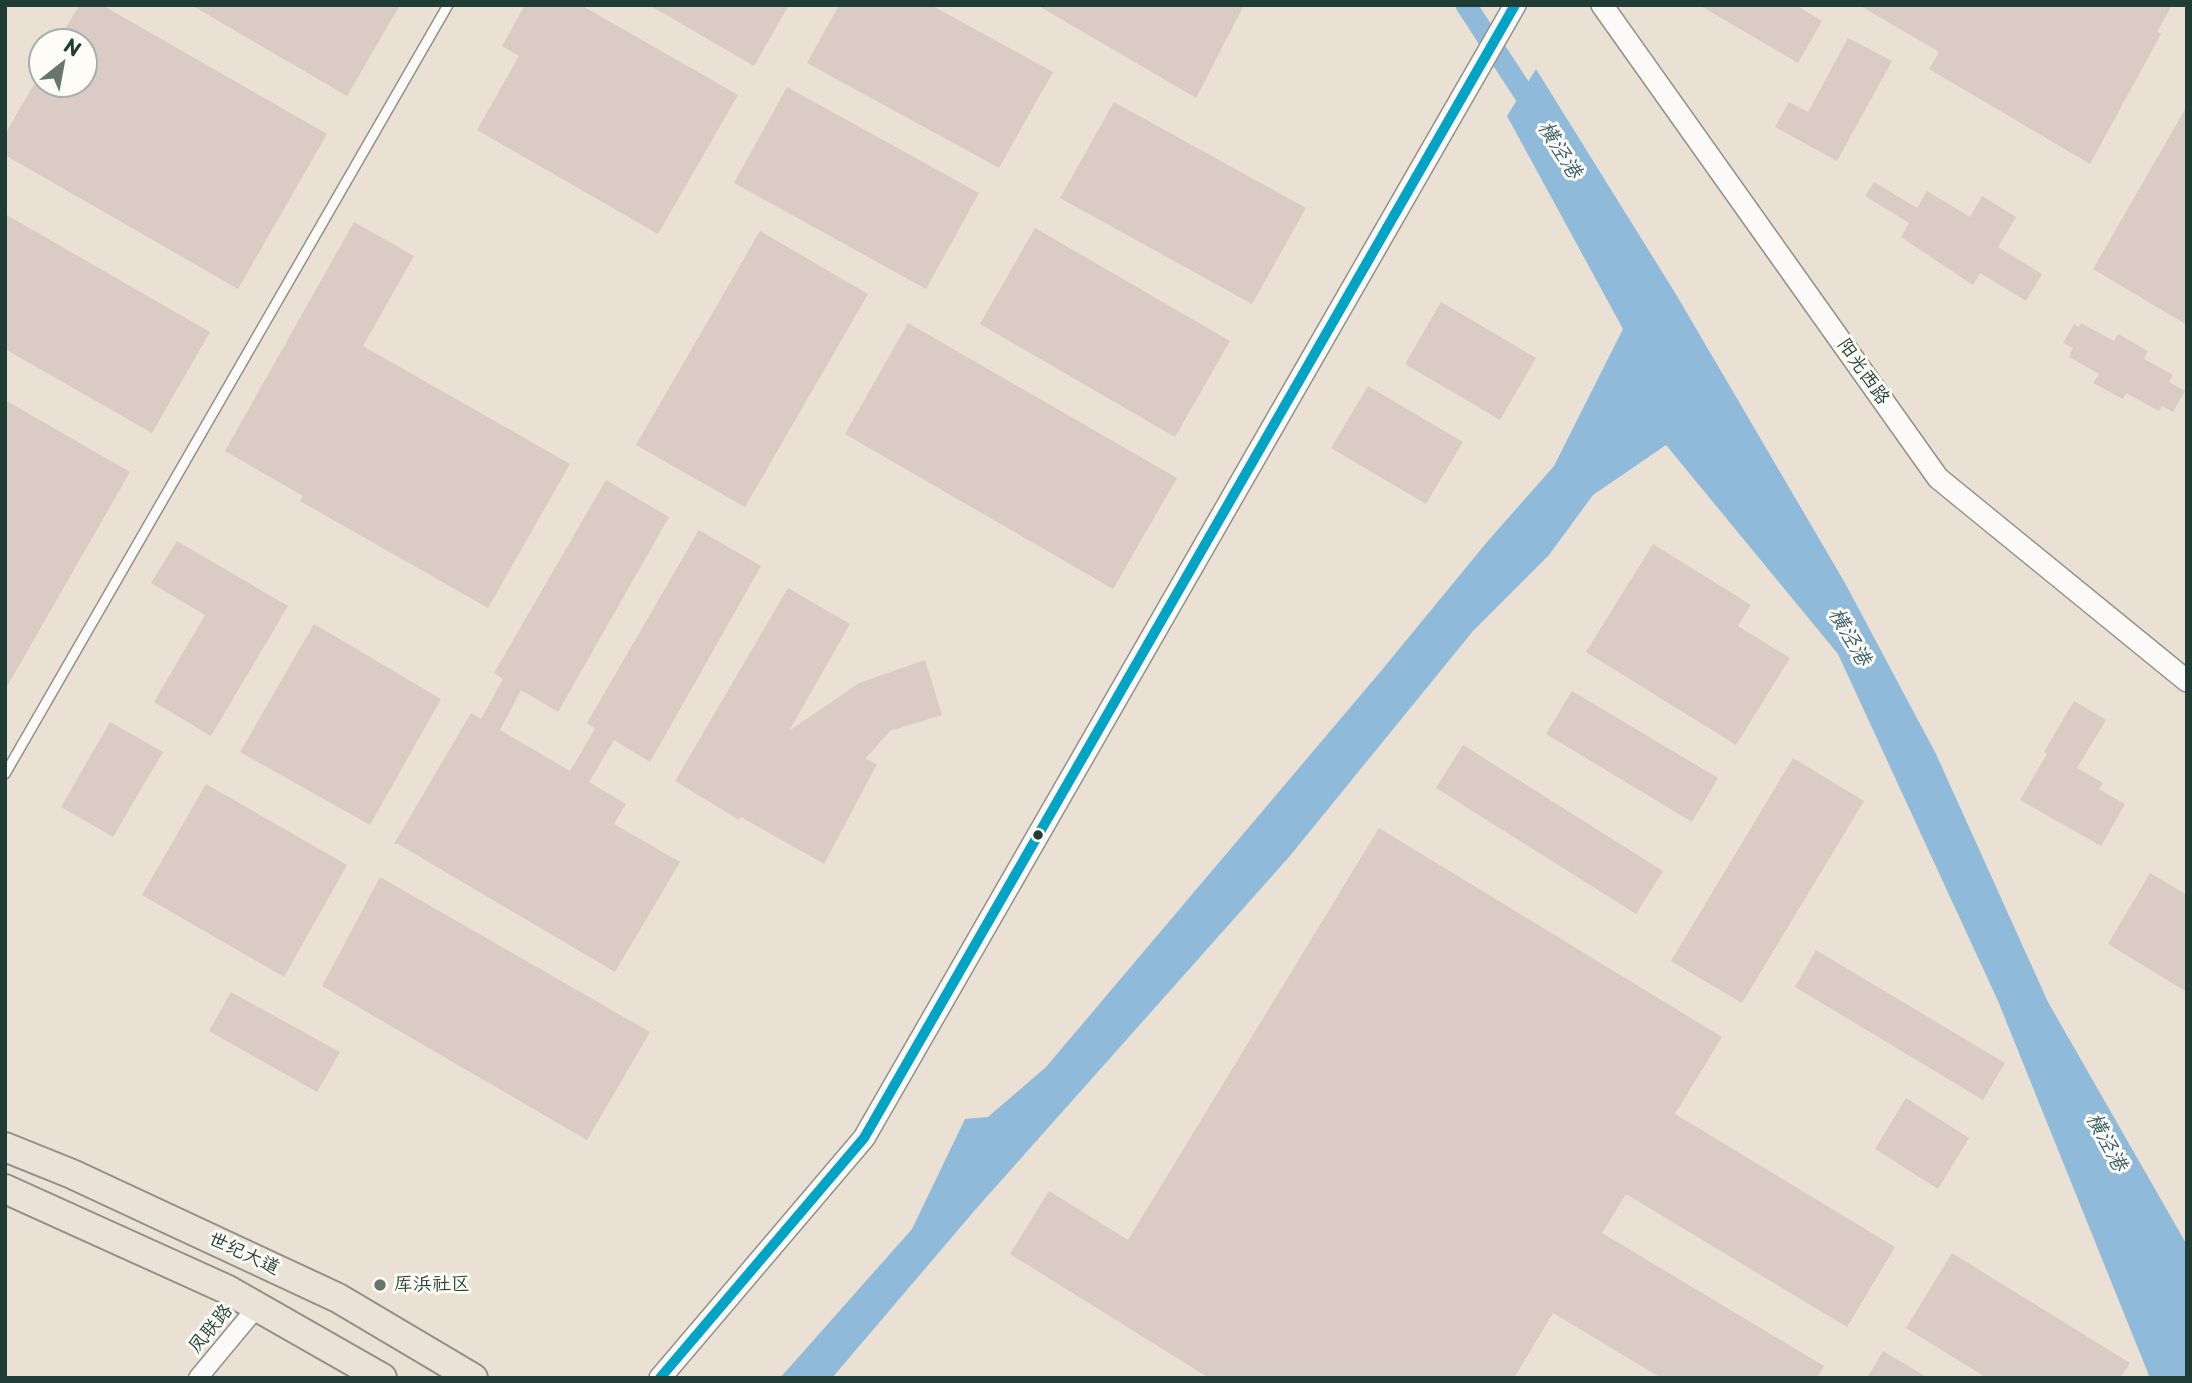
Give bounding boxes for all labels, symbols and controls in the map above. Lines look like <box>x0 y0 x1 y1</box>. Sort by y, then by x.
north arrow <box>28 28 98 98</box>
text: N <box>59 31 86 63</box>
water label: 横泾港 <box>1532 117 1586 183</box>
street label: 阳光西路 <box>1832 334 1894 410</box>
water label: 横泾港 <box>1822 603 1876 671</box>
unlabelled marker <box>1031 828 1045 842</box>
water label: 横泾港 <box>2080 1108 2132 1176</box>
street label: 世纪大道 <box>205 1228 283 1280</box>
place label: 厍浜社区 <box>394 1274 470 1296</box>
marker: 厍浜社区 <box>372 1277 388 1293</box>
street label: 凤联路 <box>184 1300 238 1358</box>

